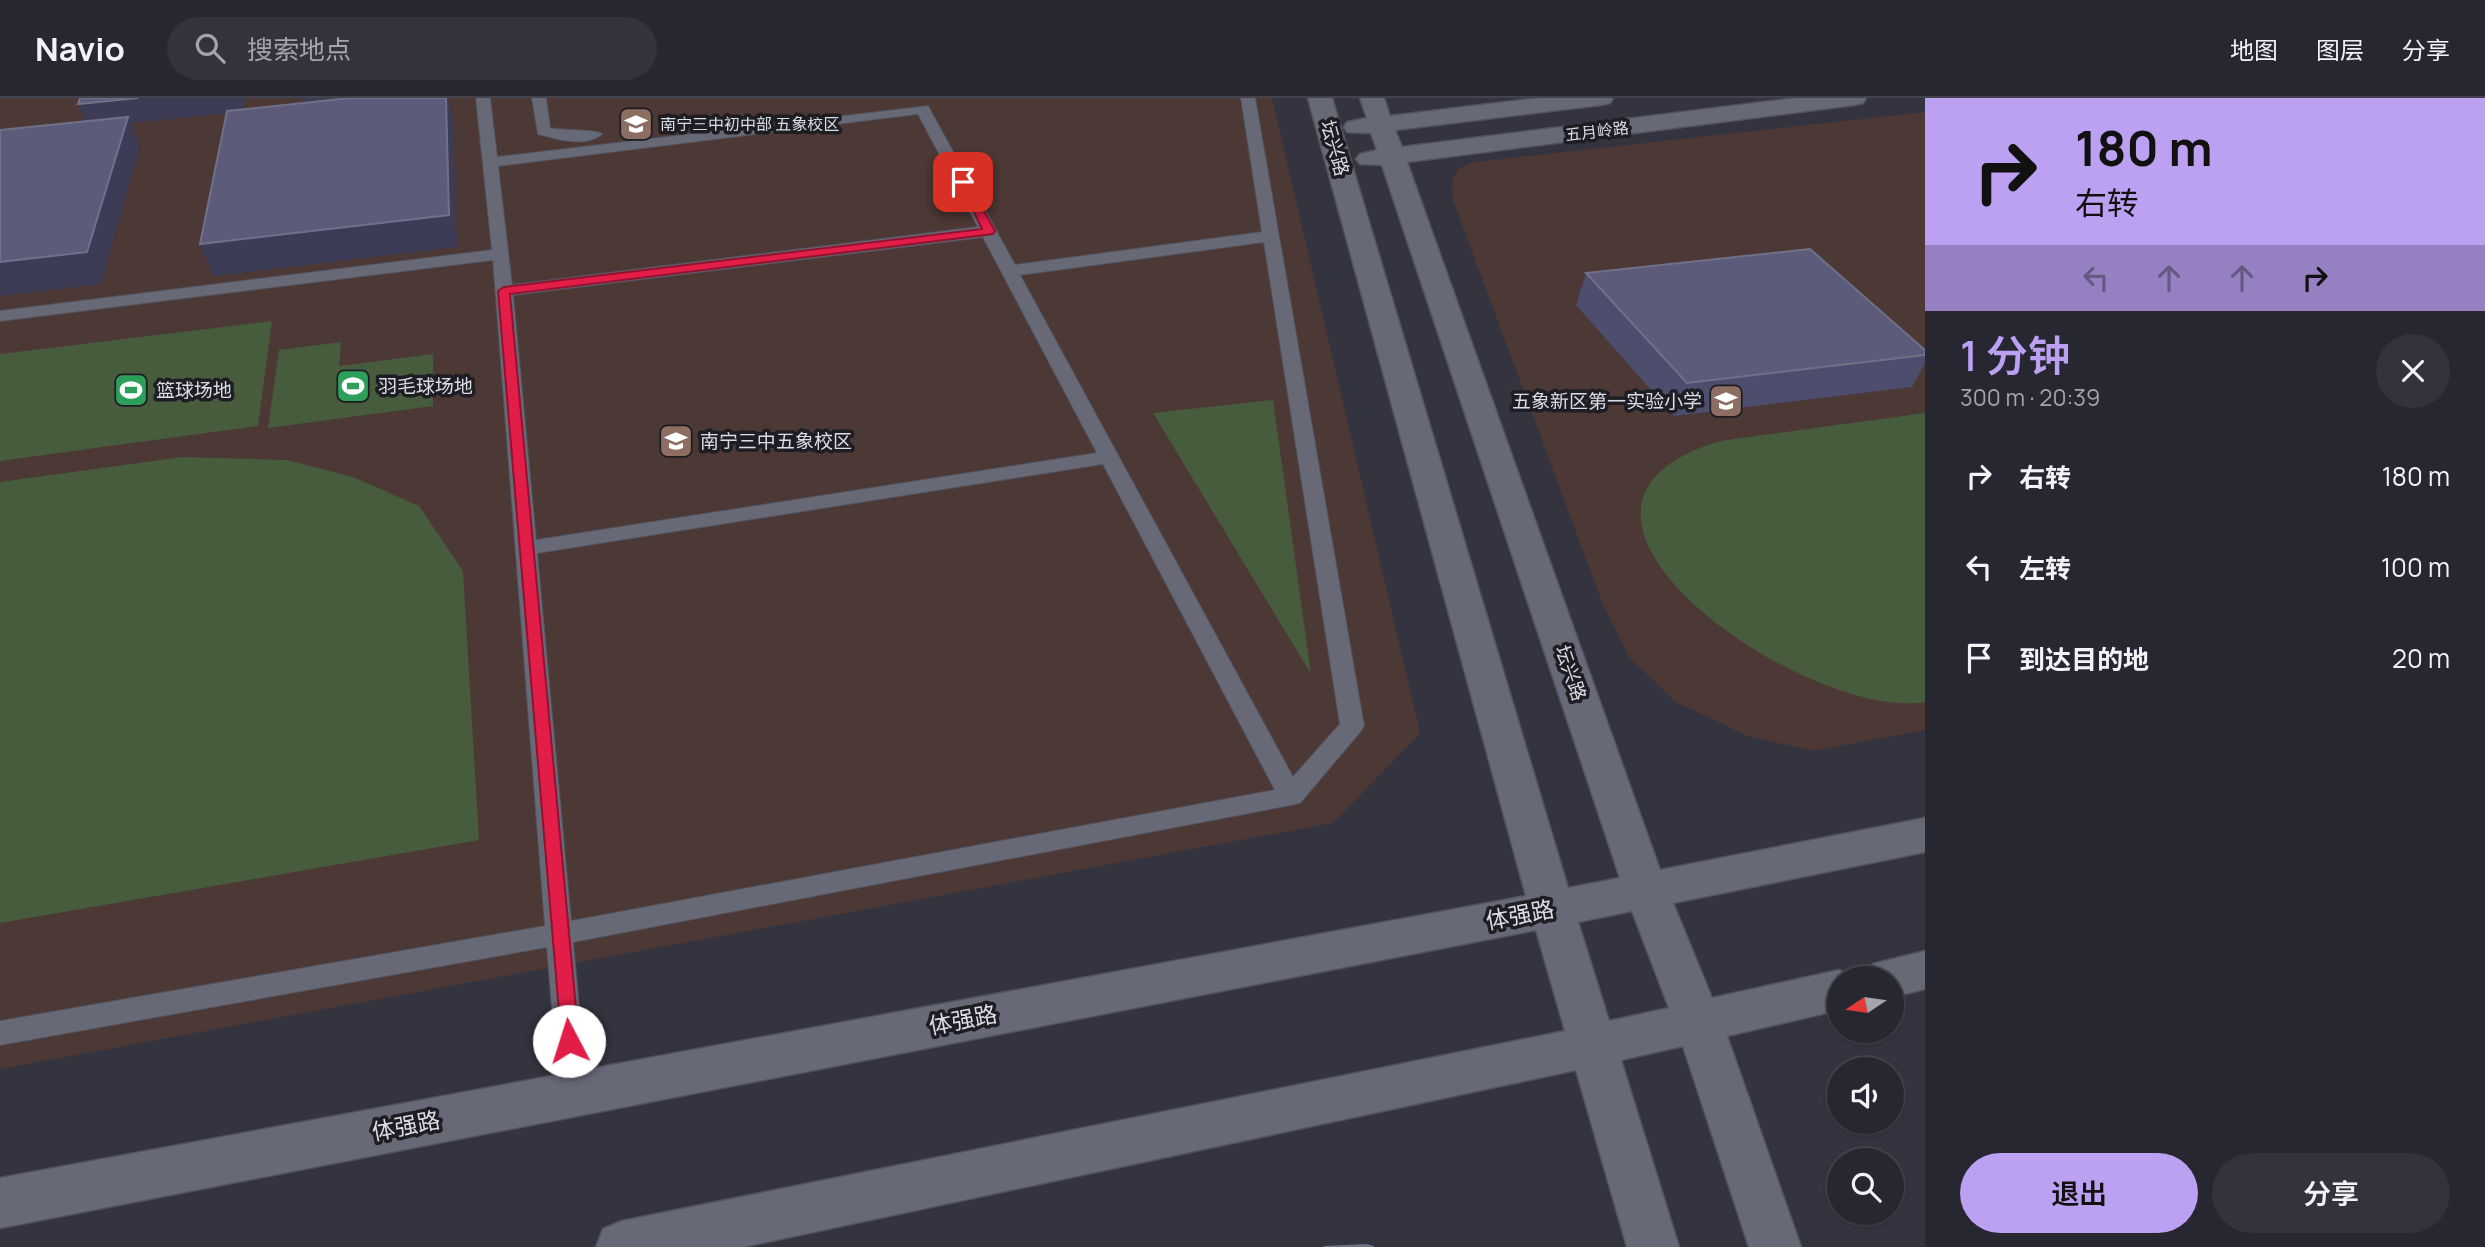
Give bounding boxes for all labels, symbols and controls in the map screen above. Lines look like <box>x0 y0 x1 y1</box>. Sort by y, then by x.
search box <box>167 17 657 80</box>
text: Navio <box>35 26 125 71</box>
icon: search <box>191 29 229 67</box>
text: 搜索地点 <box>247 31 351 67</box>
text: 地图 <box>2230 33 2278 66</box>
text: 图层 <box>2316 33 2364 66</box>
text: 分享 <box>2402 33 2450 66</box>
school or university icon: 南宁三中初中部 五象校区 <box>617 105 655 143</box>
place label: 南宁三中初中部 五象校区 <box>660 113 839 135</box>
text: 180 m <box>2075 114 2213 181</box>
street label: 五月岭路 <box>1564 116 1630 146</box>
street label: 坛兴路 <box>1315 117 1355 179</box>
icon: right <box>1960 126 2051 217</box>
pin <box>933 152 993 212</box>
icon: arrive <box>944 163 982 201</box>
text: 右转 <box>2075 181 2139 225</box>
icon: left <box>2077 259 2115 297</box>
icon: ahead <box>2150 259 2188 297</box>
icon: ahead <box>2223 259 2261 297</box>
icon: right <box>2296 259 2334 297</box>
text: 1 分钟 <box>1960 326 2070 384</box>
button: close <box>2376 334 2450 408</box>
sports icon: 羽毛球场地 <box>334 367 372 405</box>
sports icon: 篮球场地 <box>112 371 150 409</box>
place label: 羽毛球场地 <box>378 373 473 399</box>
place label: 篮球场地 <box>156 377 232 403</box>
text: 300 m · 20:39 <box>1960 381 2100 413</box>
school or university icon: 五象新区第一实验小学 <box>1707 382 1745 420</box>
place label: 五象新区第一实验小学 <box>1512 388 1702 414</box>
school or university icon: 南宁三中五象校区 <box>657 422 695 460</box>
place label: 南宁三中五象校区 <box>700 428 852 454</box>
icon: right <box>1960 457 1998 495</box>
text: 180 m <box>2382 458 2450 494</box>
text: 右转 <box>2019 459 2071 495</box>
icon: left <box>1960 548 1998 586</box>
text: 100 m <box>2381 549 2450 585</box>
text: 左转 <box>2019 550 2071 586</box>
icon: arrive <box>1960 639 1998 677</box>
text: 20 m <box>2392 640 2450 676</box>
text: 到达目的地 <box>2019 641 2149 677</box>
street label: 坛兴路 <box>1549 642 1593 704</box>
street label: 体强路 <box>1483 892 1557 936</box>
north arrow <box>1827 966 1904 1043</box>
map controls <box>1827 966 1904 1225</box>
street label: 体强路 <box>926 997 1000 1041</box>
position arrow <box>532 1004 606 1078</box>
button: sound <box>1827 1057 1904 1134</box>
street label: 体强路 <box>369 1103 443 1147</box>
button: search <box>1827 1148 1904 1225</box>
button: 退出 <box>1960 1153 2198 1233</box>
button: 分享 <box>2212 1153 2450 1233</box>

